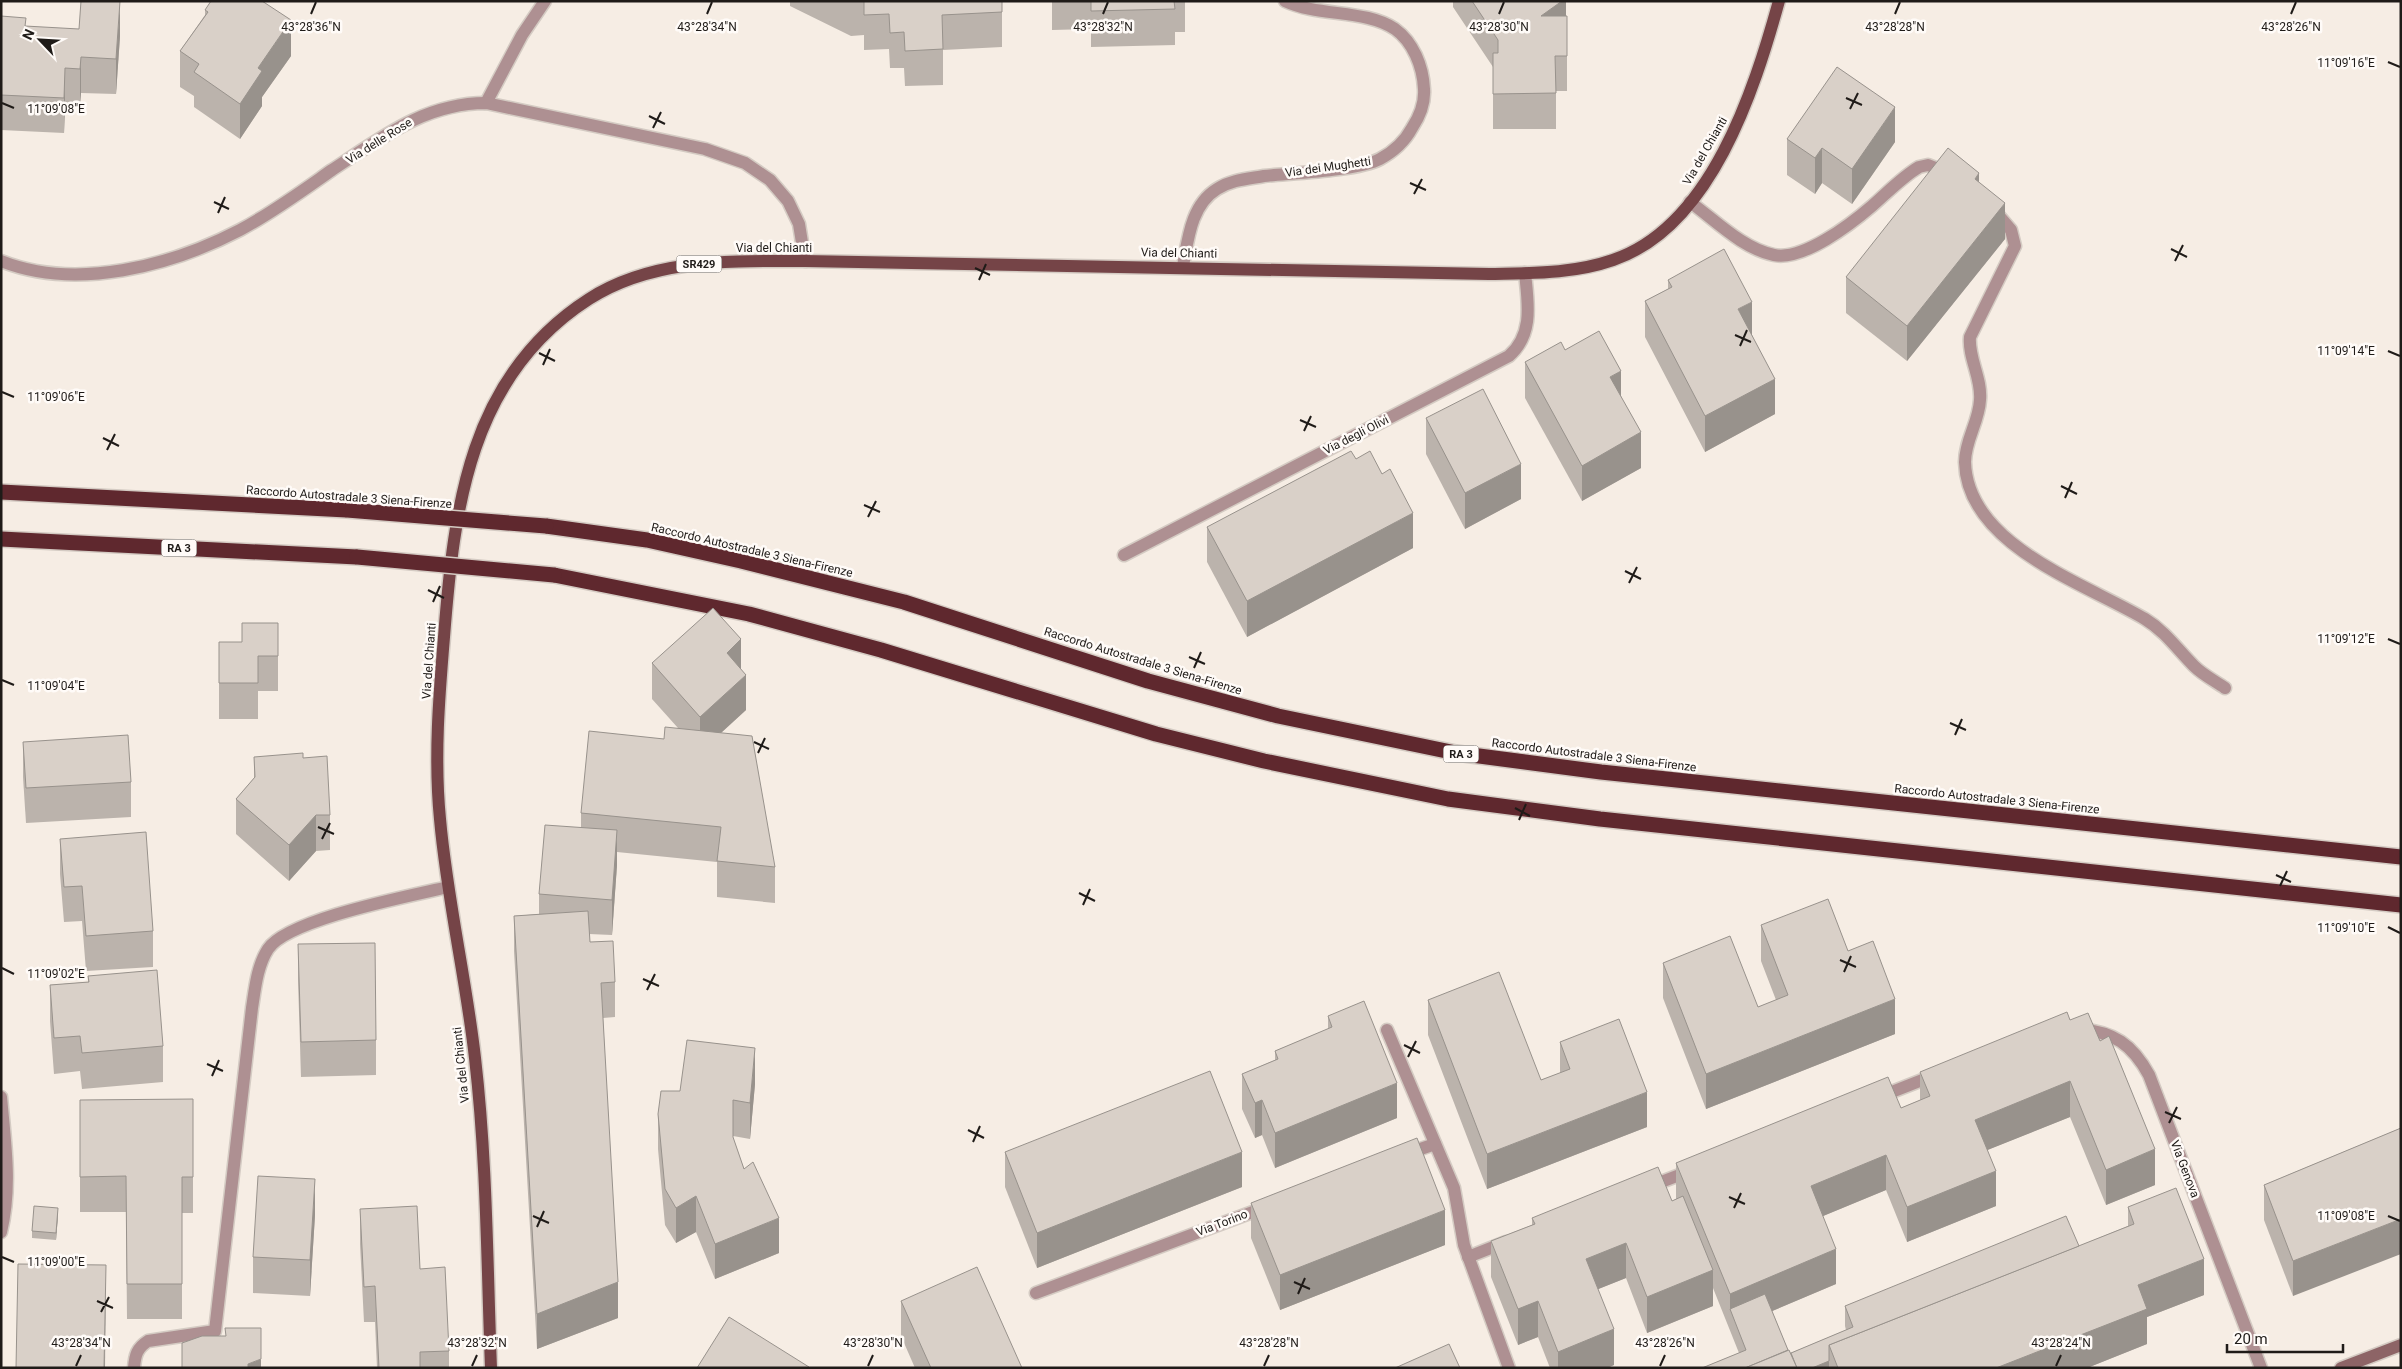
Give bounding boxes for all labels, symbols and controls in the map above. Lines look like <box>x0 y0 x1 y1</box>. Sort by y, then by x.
north arrow <box>15 15 65 65</box>
text: 43°28'36"N <box>281 20 341 34</box>
text: 43°28'34"N <box>677 20 737 34</box>
text: 43°28'32"N <box>1073 20 1133 34</box>
text: 43°28'30"N <box>1469 20 1529 34</box>
text: 43°28'28"N <box>1865 20 1925 34</box>
text: 43°28'26"N <box>2261 20 2321 34</box>
text: N <box>19 27 38 42</box>
text: 11°09'16"E <box>2317 56 2375 70</box>
text: 11°09'08"E <box>27 102 85 116</box>
street label: Via del Chianti <box>1680 114 1730 188</box>
street label: Via delle Rose <box>343 115 415 167</box>
street label: Via dei Mughetti <box>1284 154 1372 180</box>
street label: Via del Chianti <box>736 241 812 255</box>
street label: Via del Chianti <box>1141 245 1217 261</box>
road number: SR429 <box>676 255 722 272</box>
text: 11°09'14"E <box>2317 344 2375 358</box>
text: 11°09'06"E <box>27 390 85 404</box>
street label: Via degli Olivi <box>1321 412 1391 457</box>
street label: Raccordo Autostradale 3 Siena-Firenze <box>246 483 452 511</box>
street label: Raccordo Autostradale 3 Siena-Firenze <box>650 520 854 580</box>
road number: RA 3 <box>162 540 196 556</box>
street label: Via del Chianti <box>419 622 439 700</box>
street label: Raccordo Autostradale 3 Siena-Firenze <box>1042 624 1244 698</box>
text: 11°09'12"E <box>2317 632 2375 646</box>
text: 11°09'04"E <box>27 679 85 693</box>
street label: Raccordo Autostradale 3 Siena-Firenze <box>1491 735 1697 775</box>
road number: RA 3 <box>1444 746 1478 762</box>
street label: Raccordo Autostradale 3 Siena-Firenze <box>1894 781 2100 817</box>
text: 11°09'10"E <box>2317 921 2375 935</box>
text: 11°09'02"E <box>27 967 85 981</box>
street label: Via del Chianti <box>450 1026 472 1104</box>
street label: Via Genova <box>2168 1138 2202 1200</box>
street label: Via Torino <box>1194 1207 1250 1239</box>
text: 11°09'08"E <box>2317 1209 2375 1223</box>
text: 11°09'00"E <box>27 1255 85 1269</box>
scale bar <box>2227 1322 2343 1354</box>
text: 20 m <box>2234 1330 2268 1348</box>
text: 43°28'34"N <box>51 1336 111 1350</box>
text: 43°28'32"N <box>447 1336 507 1350</box>
text: 43°28'30"N <box>843 1336 903 1350</box>
text: 43°28'28"N <box>1239 1336 1299 1350</box>
text: 43°28'26"N <box>1635 1336 1695 1350</box>
text: 43°28'24"N <box>2031 1336 2091 1350</box>

